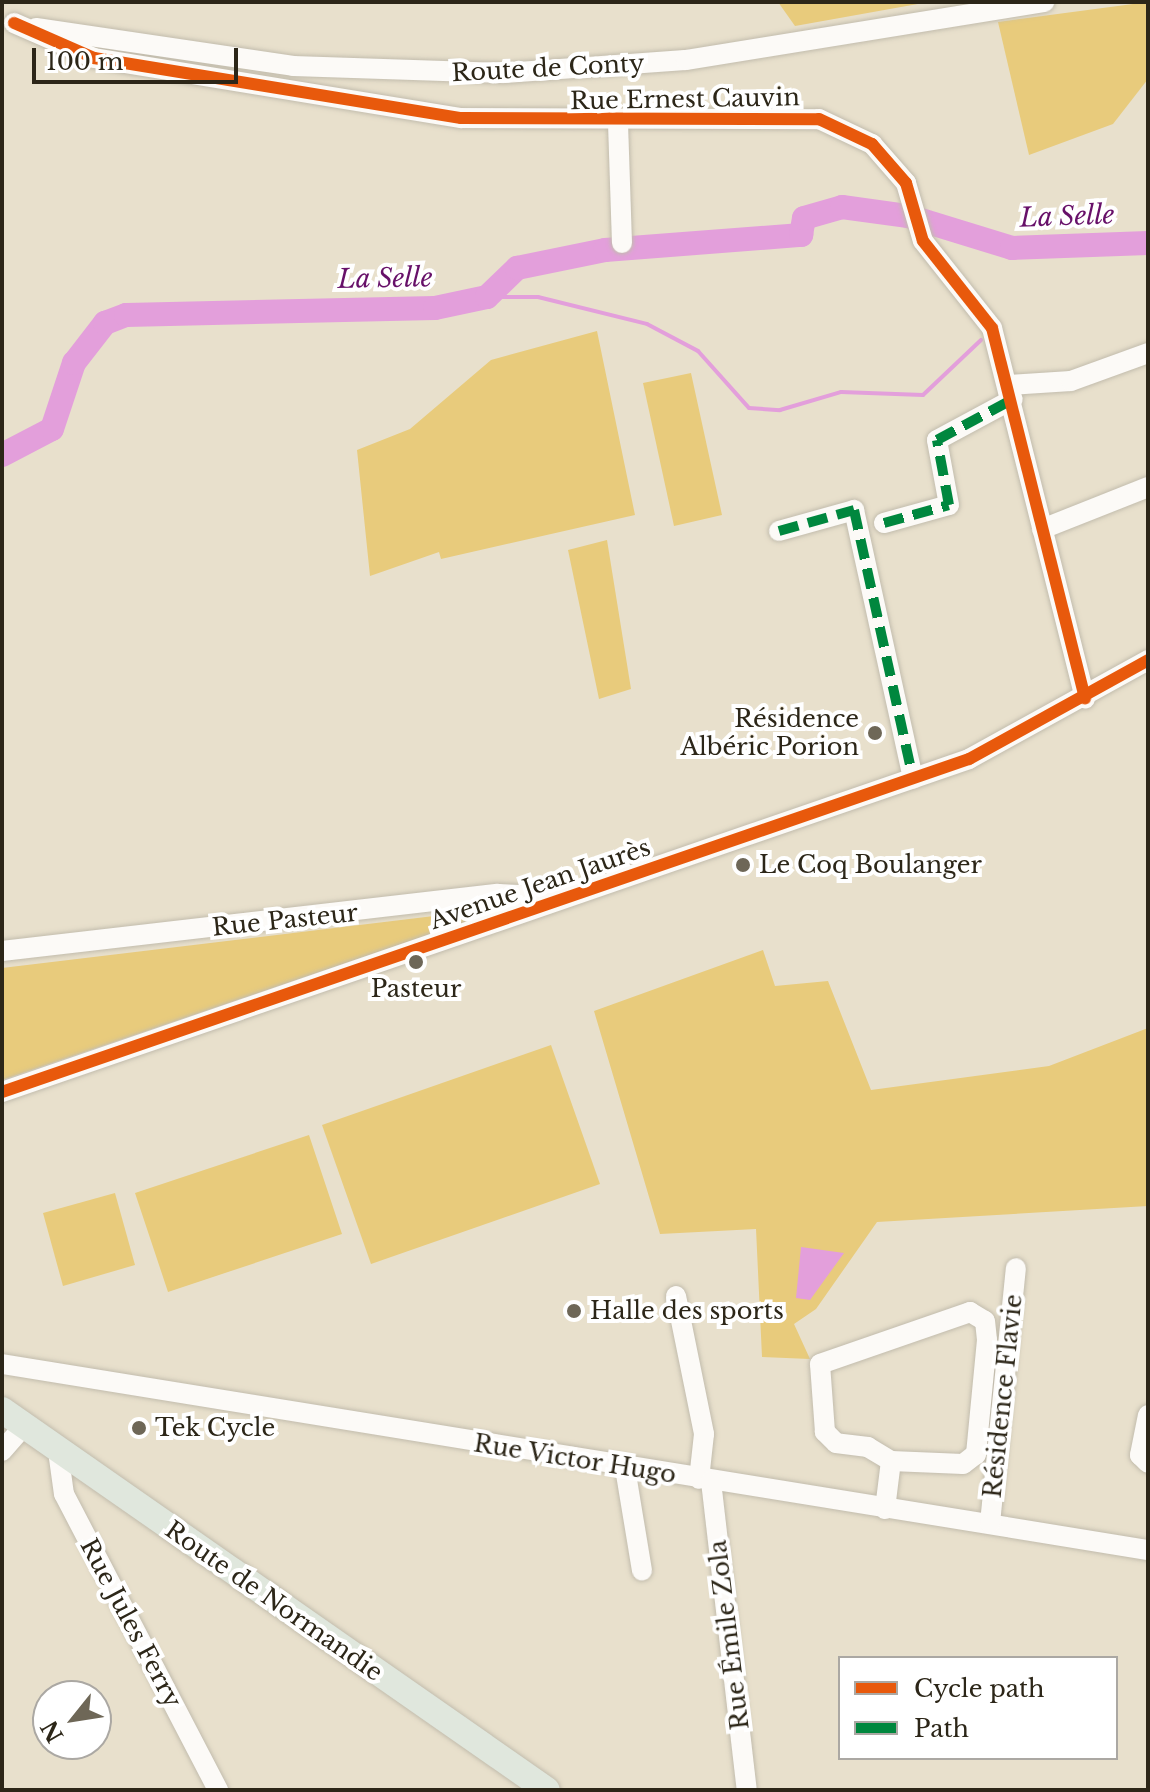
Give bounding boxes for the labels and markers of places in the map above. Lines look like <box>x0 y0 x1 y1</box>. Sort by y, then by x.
place label: Résidence Albéric Porion <box>681 705 859 761</box>
marker: Résidence Albéric Porion <box>866 724 884 742</box>
place label: Le Coq Boulanger <box>759 851 982 879</box>
marker: Le Coq Boulanger <box>734 856 752 874</box>
marker: Pasteur <box>407 953 425 971</box>
place label: Pasteur <box>371 975 461 1003</box>
place label: Halle des sports <box>590 1297 784 1325</box>
marker: Halle des sports <box>565 1302 583 1320</box>
place label: Tek Cycle <box>155 1414 276 1442</box>
marker: Tek Cycle <box>130 1419 148 1437</box>

